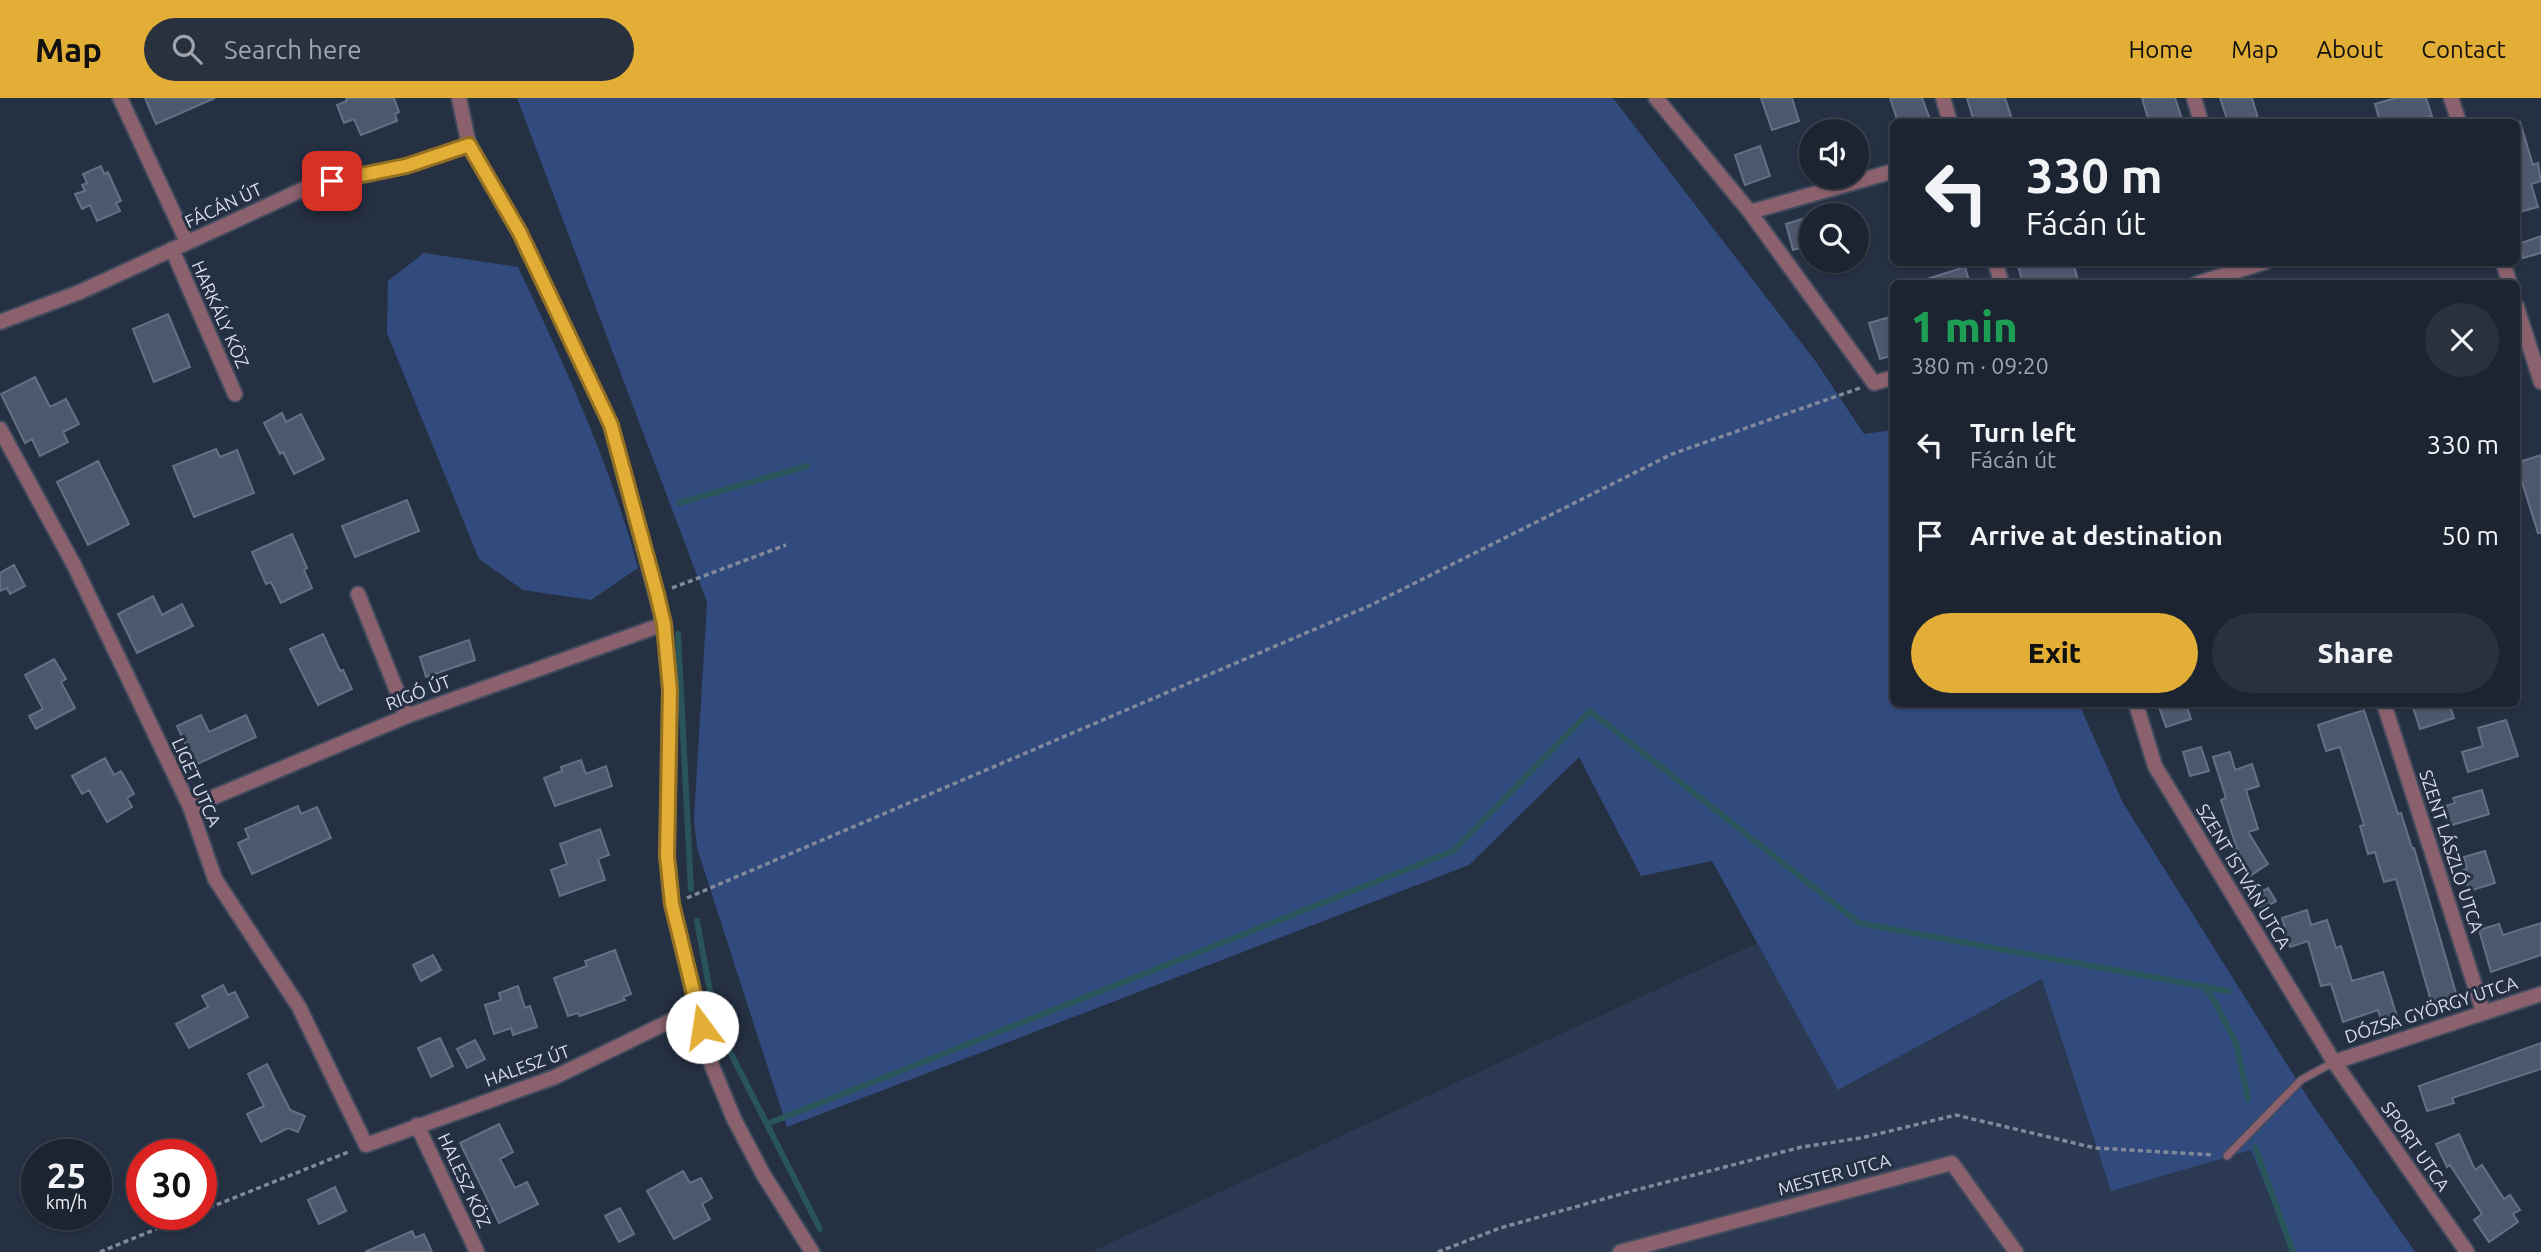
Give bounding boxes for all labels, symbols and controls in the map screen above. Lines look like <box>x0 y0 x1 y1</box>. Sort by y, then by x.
search box <box>144 18 634 81</box>
icon: search <box>168 30 206 68</box>
text: Map <box>35 31 102 68</box>
text: Search here <box>224 35 362 64</box>
text: Home <box>2128 36 2193 63</box>
text: Map <box>2231 36 2278 63</box>
text: About <box>2316 36 2383 63</box>
text: Contact <box>2421 36 2506 63</box>
map controls <box>1799 119 1869 273</box>
button: sound <box>1799 119 1869 189</box>
icon: left <box>1911 147 2002 238</box>
text: 330 m <box>2026 147 2163 202</box>
pin <box>302 151 362 211</box>
icon: arrive <box>313 162 351 200</box>
street label: FÁCÁN ÚT <box>181 178 265 232</box>
button: search <box>1799 203 1869 273</box>
text: Fácán út <box>2026 205 2146 241</box>
street label: HARKÁLY KÖZ <box>188 257 254 371</box>
text: 1 min <box>1911 303 2018 350</box>
button: close <box>2425 303 2499 377</box>
text: 380 m · 09:20 <box>1911 353 2049 378</box>
text: Turn left <box>1970 418 2076 447</box>
icon: left <box>1911 426 1949 464</box>
text: 330 m <box>2427 430 2499 459</box>
text: Fácán út <box>1970 447 2056 472</box>
icon: arrive <box>1911 517 1949 555</box>
text: Arrive at destination <box>1970 521 2223 550</box>
text: 50 m <box>2441 521 2499 550</box>
button: Exit <box>1911 613 2198 693</box>
button: Share <box>2212 613 2499 693</box>
street label: RIGÓ ÚT <box>382 670 453 714</box>
street label: LIGET UTCA <box>169 735 226 830</box>
street label: SZENT LÁSZLÓ UTCA <box>2416 767 2489 935</box>
street label: SZENT ISTVÁN UTCA <box>2193 799 2296 952</box>
street label: DÓZSA GYÖRGY UTCA <box>2342 971 2520 1046</box>
position arrow <box>665 990 739 1064</box>
street label: HALESZ ÚT <box>481 1039 573 1090</box>
street label: SPORT UTCA <box>2378 1097 2454 1195</box>
street label: HALESZ KÖZ <box>434 1130 496 1230</box>
speed limit sign: 30 <box>126 1139 217 1230</box>
street label: MESTER UTCA <box>1776 1149 1893 1199</box>
text: 25 <box>47 1155 86 1195</box>
text: km/h <box>46 1192 87 1212</box>

